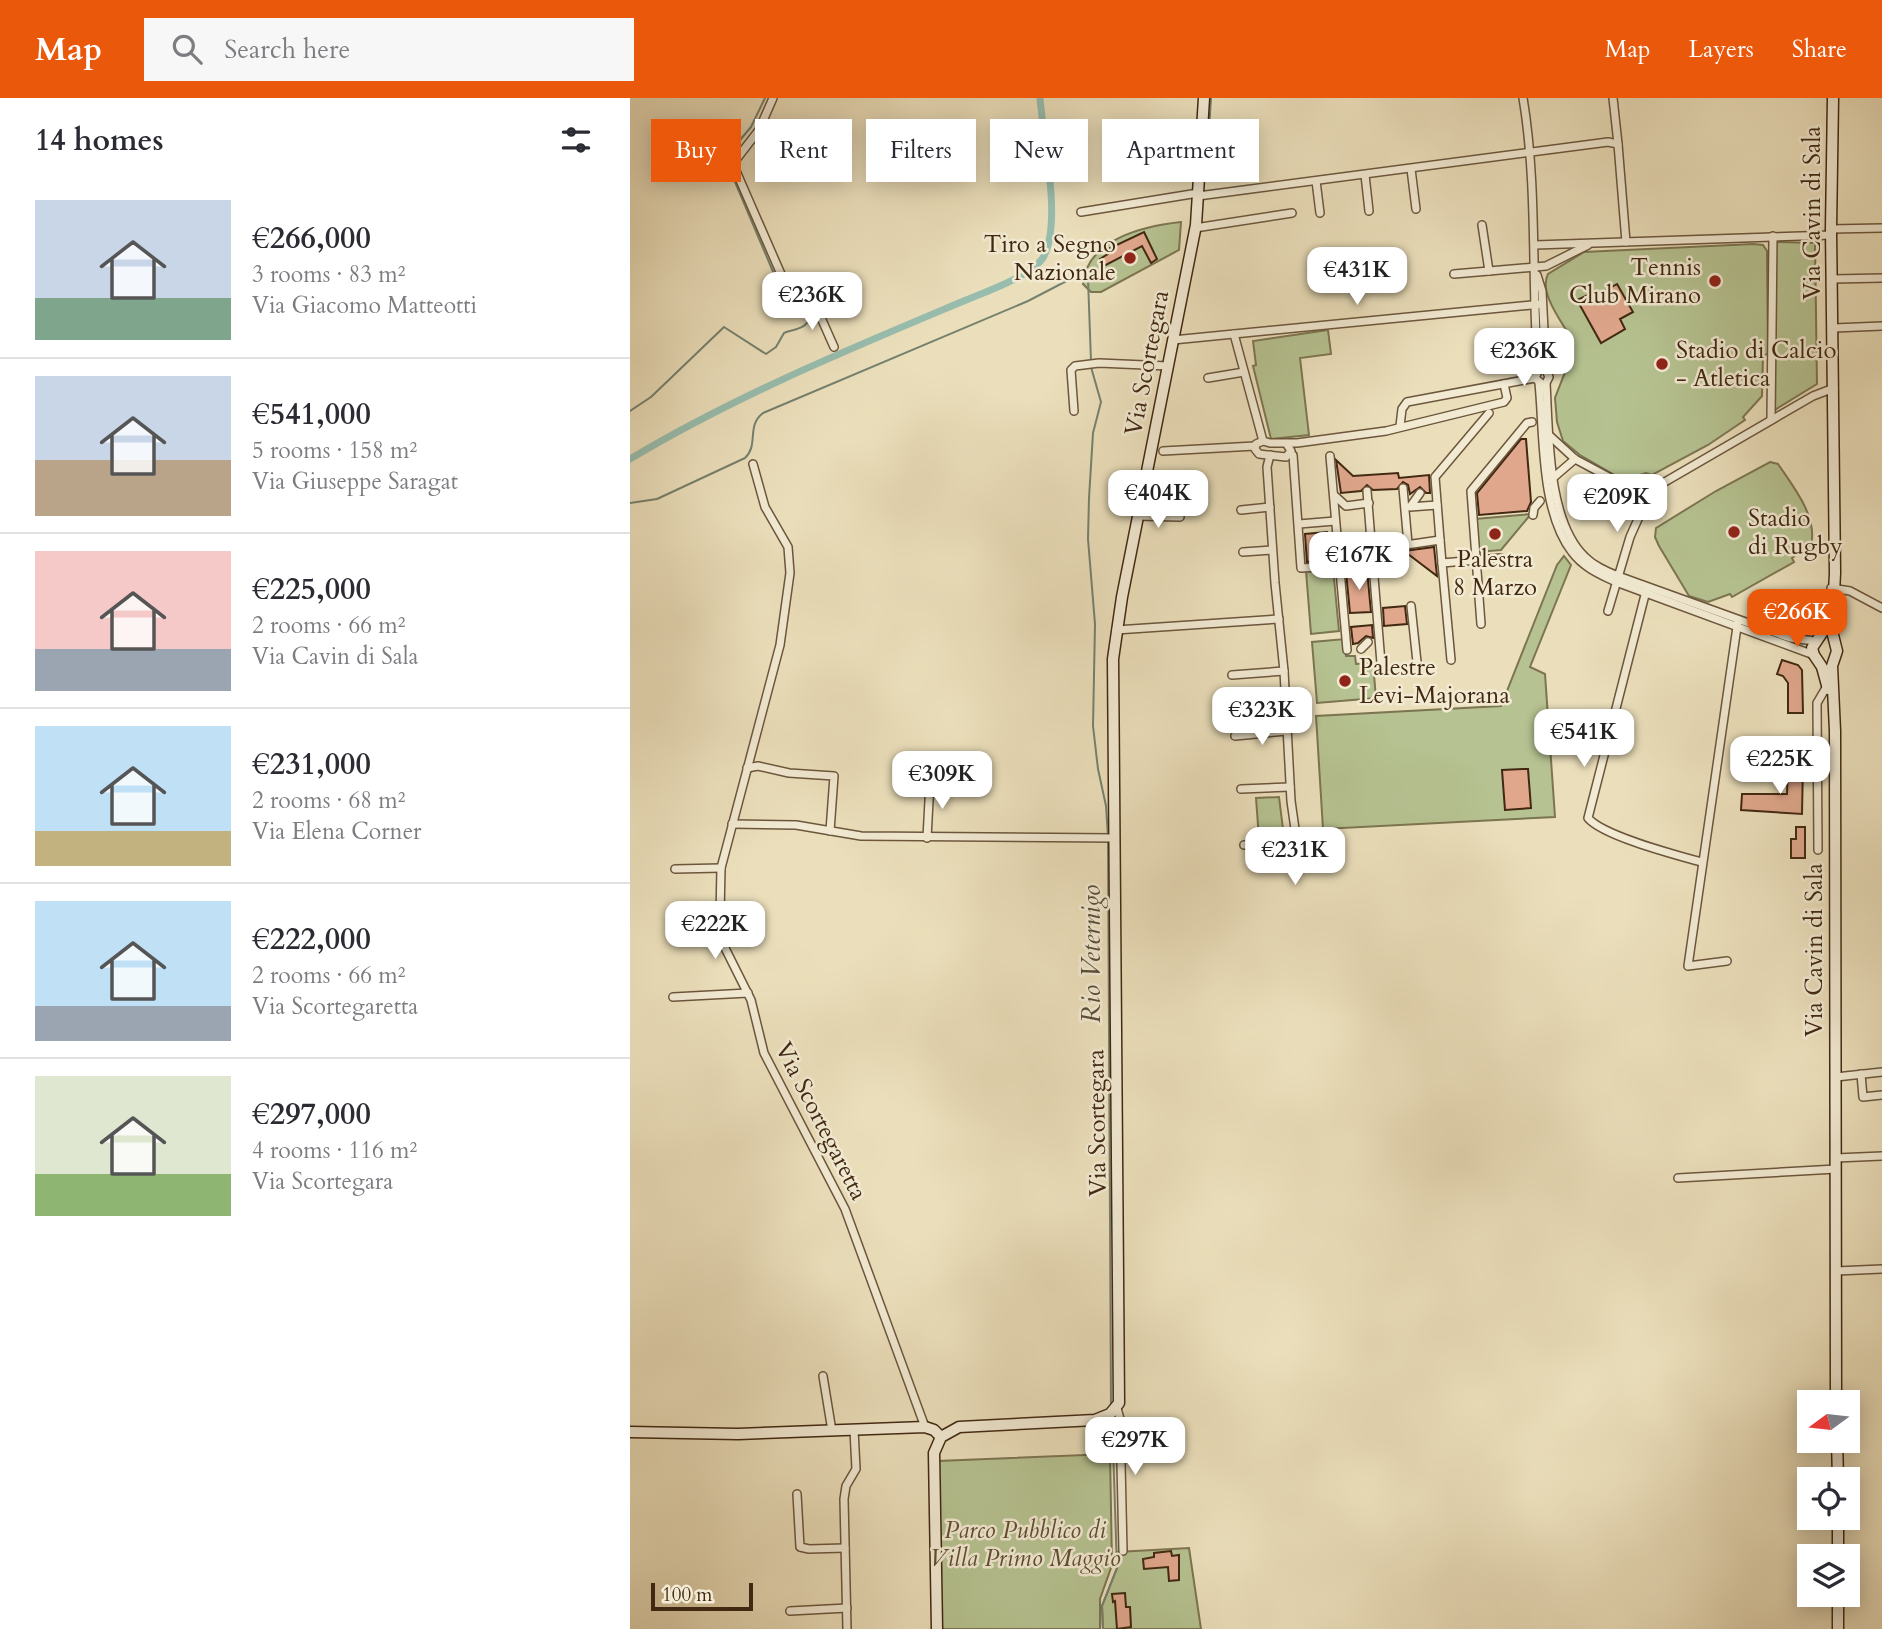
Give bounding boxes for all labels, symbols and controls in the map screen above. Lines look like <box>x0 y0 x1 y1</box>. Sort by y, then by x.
search box <box>144 18 634 81</box>
text: Map <box>35 27 102 72</box>
icon: search <box>168 30 206 68</box>
text: Search here <box>224 32 350 67</box>
text: Map <box>1605 33 1651 66</box>
text: Layers <box>1689 33 1754 66</box>
text: Share <box>1792 33 1847 66</box>
chip: Buy <box>651 119 741 182</box>
chip: Rent <box>755 119 852 182</box>
chip: Filters <box>866 119 976 182</box>
chip: New <box>990 119 1088 182</box>
chip: Apartment <box>1102 119 1259 182</box>
text: 14 homes <box>35 120 164 161</box>
icon: filters <box>557 121 595 159</box>
street label: Via Cavin di Sala <box>1796 126 1829 300</box>
text: €266,000 <box>252 218 371 259</box>
icon: home <box>91 228 175 312</box>
place label: Tiro a Segno Nazionale <box>984 228 1116 289</box>
pin: €431K <box>1308 248 1406 307</box>
marker: Tiro a Segno Nazionale <box>1122 250 1138 266</box>
place label: Tennis Club Mirano <box>1569 251 1701 312</box>
text: €431K <box>1323 254 1391 285</box>
text: 3 rooms · 83 m² <box>252 259 405 290</box>
pin: €236K <box>763 272 861 332</box>
marker: Tennis Club Mirano <box>1707 273 1723 289</box>
text: €236K <box>778 279 846 310</box>
street label: Via Scortegara <box>1117 287 1177 438</box>
text: Via Giacomo Matteotti <box>252 290 477 321</box>
pin: €236K <box>1475 328 1573 388</box>
place label: Stadio di Calcio - Atletica <box>1676 334 1836 395</box>
text: €236K <box>1490 335 1558 366</box>
marker: Stadio di Calcio - Atletica <box>1654 356 1670 372</box>
text: €541,000 <box>252 394 371 435</box>
icon: home <box>91 404 175 488</box>
text: 5 rooms · 158 m² <box>252 435 417 466</box>
text: Via Giuseppe Saragat <box>252 466 458 497</box>
pin: €404K <box>1109 470 1207 530</box>
pin: €209K <box>1568 474 1666 534</box>
text: €404K <box>1124 477 1192 508</box>
text: €209K <box>1583 481 1651 512</box>
place label: Stadio di Rugby <box>1748 502 1843 563</box>
marker: Stadio di Rugby <box>1726 524 1742 540</box>
marker: Palestra 8 Marzo <box>1487 526 1503 542</box>
pin: €167K <box>1310 532 1408 592</box>
text: €167K <box>1325 539 1393 570</box>
place label: Palestra 8 Marzo <box>1453 543 1537 604</box>
text: €225,000 <box>252 569 371 610</box>
icon: home <box>91 579 175 663</box>
pin: €266K <box>1748 589 1846 649</box>
text: €266K <box>1763 596 1831 627</box>
text: 2 rooms · 66 m² <box>252 610 405 641</box>
text: Via Cavin di Sala <box>252 641 419 672</box>
place label: Palestre Levi-Majorana <box>1359 651 1510 712</box>
marker: Palestre Levi-Majorana <box>1337 673 1353 689</box>
pin: €323K <box>1213 688 1311 747</box>
text: €323K <box>1228 694 1296 725</box>
pin: €541K <box>1535 710 1633 769</box>
text: €541K <box>1550 716 1618 747</box>
pin: €225K <box>1731 736 1829 796</box>
text: €225K <box>1746 743 1814 774</box>
text: €231,000 <box>252 744 371 785</box>
pin: €309K <box>893 752 991 811</box>
icon: home <box>91 754 175 838</box>
text: €309K <box>908 758 976 789</box>
text: 2 rooms · 68 m² <box>252 785 405 816</box>
text: Via Elena Corner <box>252 816 421 847</box>
pin: €231K <box>1246 828 1344 887</box>
text: €231K <box>1261 834 1329 865</box>
street label: Via Cavin di Sala <box>1798 863 1831 1037</box>
water label: Rio Veternigo <box>1074 885 1109 1023</box>
pin: €222K <box>666 902 764 961</box>
text: €222K <box>681 908 749 939</box>
text: €222,000 <box>252 919 371 960</box>
icon: home <box>91 929 175 1013</box>
text: 2 rooms · 66 m² <box>252 960 405 991</box>
text: Via Scortegaretta <box>252 991 418 1022</box>
street label: Via Scortegaretta <box>767 1036 875 1206</box>
street label: Via Scortegara <box>1079 1048 1115 1197</box>
text: €297,000 <box>252 1094 371 1135</box>
icon: home <box>91 1104 175 1188</box>
text: 4 rooms · 116 m² <box>252 1135 417 1166</box>
text: Via Scortegara <box>252 1166 393 1197</box>
north arrow <box>1797 1390 1860 1452</box>
map controls <box>1797 1390 1860 1607</box>
pin: €297K <box>1086 1418 1184 1477</box>
text: €297K <box>1101 1424 1169 1455</box>
button: locate <box>1797 1467 1860 1530</box>
park label: Parco Pubblico di Villa Primo Maggio <box>929 1514 1121 1575</box>
button: layers <box>1797 1544 1860 1607</box>
scale bar <box>651 1580 752 1612</box>
text: 100 m <box>662 1582 712 1608</box>

